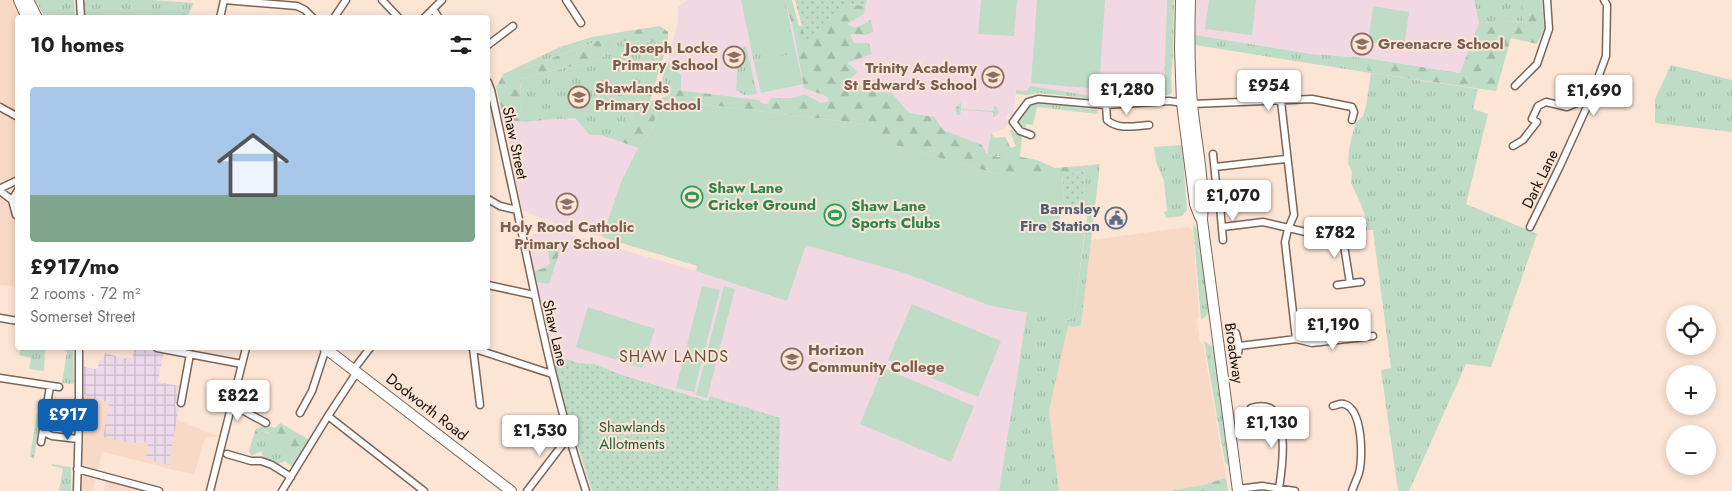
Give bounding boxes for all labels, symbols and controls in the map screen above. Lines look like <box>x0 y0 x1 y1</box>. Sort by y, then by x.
text: 10 homes <box>30 30 124 60</box>
icon: filters <box>447 31 475 59</box>
school or university icon: Greenacre School <box>1350 32 1374 56</box>
place label: Greenacre School <box>1378 33 1504 55</box>
place label: Joseph Locke Primary School <box>612 37 718 76</box>
school or university icon: Joseph Locke Primary School <box>722 45 746 69</box>
place label: Trinity Academy St Edward's School <box>844 57 977 96</box>
school or university icon: Trinity Academy St Edward's School <box>981 65 1005 89</box>
pin: £954 <box>1239 70 1299 112</box>
pin: £1,280 <box>1086 74 1168 116</box>
text: £954 <box>1248 74 1290 97</box>
pin: £1,690 <box>1553 74 1635 117</box>
place label: Shawlands Primary School <box>595 77 701 116</box>
text: £1,280 <box>1100 78 1154 101</box>
text: £1,690 <box>1566 79 1622 102</box>
school or university icon: Shawlands Primary School <box>567 85 591 109</box>
street label: Shaw Street <box>497 105 534 182</box>
icon: home <box>208 120 298 210</box>
street label: Dark Lane <box>1516 146 1564 212</box>
place label: Shaw Lane Cricket Ground <box>708 177 816 216</box>
pin: £1,070 <box>1192 180 1274 222</box>
text: £1,070 <box>1206 184 1260 207</box>
sports icon: Shaw Lane Cricket Ground <box>680 185 704 209</box>
school or university icon: Holy Rood Catholic Primary School <box>555 192 579 216</box>
place label: Shaw Lane Sports Clubs <box>851 195 940 234</box>
place label: Barnsley Fire Station <box>1020 198 1100 237</box>
sports icon: Shaw Lane Sports Clubs <box>823 203 847 227</box>
public building icon: Barnsley Fire Station <box>1104 206 1128 230</box>
place label: Holy Rood Catholic Primary School <box>500 216 634 255</box>
pin: £782 <box>1305 216 1365 259</box>
text: £782 <box>1315 221 1355 244</box>
text: £917/mo <box>30 252 119 282</box>
text: 2 rooms · 72 m² <box>30 282 140 305</box>
street label: Shaw Lane <box>537 298 573 369</box>
text: Somerset Street <box>30 305 135 328</box>
map controls <box>1666 305 1716 475</box>
button: locate <box>1666 305 1716 355</box>
pin: £1,190 <box>1292 308 1374 351</box>
text: £1,190 <box>1307 313 1359 336</box>
street label: Broadway <box>1219 321 1249 385</box>
place label: Horizon Community College <box>808 339 945 378</box>
district label: SHAW LANDS <box>619 345 729 368</box>
school or university icon: Horizon Community College <box>780 347 804 371</box>
button: + <box>1666 365 1716 415</box>
street label: Dodworth Road <box>381 368 473 446</box>
pin: £822 <box>208 380 268 422</box>
text: £822 <box>218 384 258 407</box>
pin: £917 <box>38 398 98 441</box>
text: £917 <box>49 403 87 426</box>
pin: £1,130 <box>1231 406 1313 449</box>
text: £1,130 <box>1246 411 1298 434</box>
pin: £1,530 <box>499 414 581 457</box>
park label: Shawlands Allotments <box>599 416 665 455</box>
text: £1,530 <box>513 419 567 442</box>
button: − <box>1666 425 1716 475</box>

